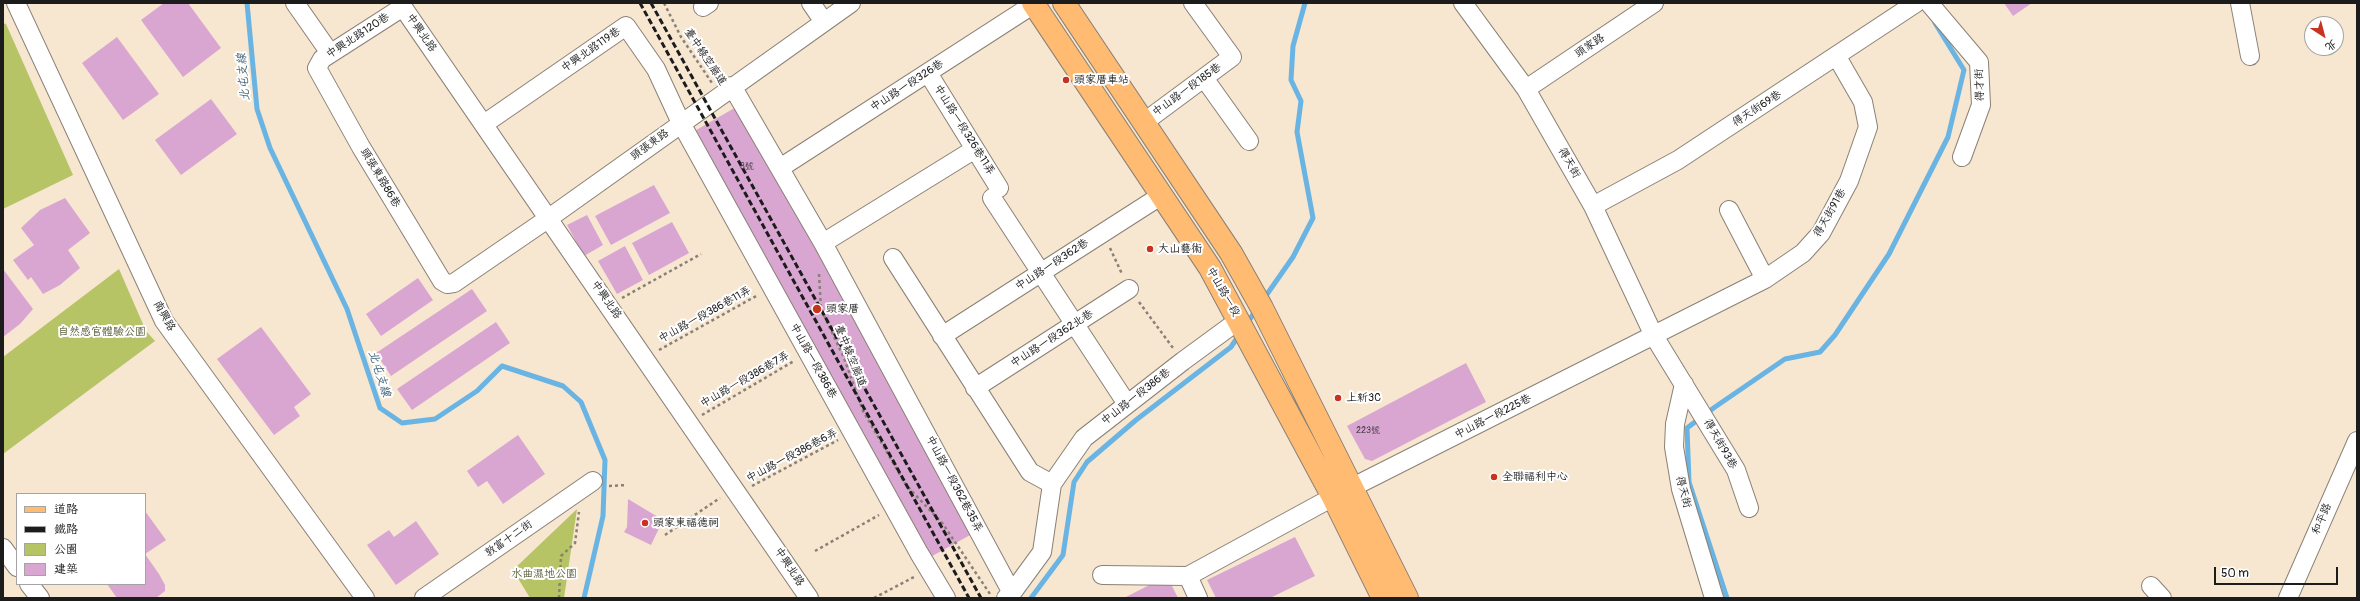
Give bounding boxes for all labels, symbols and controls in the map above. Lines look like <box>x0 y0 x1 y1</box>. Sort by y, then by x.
street label: 中興北路120巷 <box>324 11 392 61</box>
street label: 中興北路 <box>403 11 439 55</box>
north arrow <box>2304 16 2344 56</box>
street label: 中興北路119巷 <box>559 25 623 75</box>
street label: 臺中綠空廊道 <box>681 26 729 88</box>
street label: 頭家路 <box>1573 31 1607 61</box>
text: 北 <box>2322 37 2339 54</box>
water label: 北屯支線 <box>235 52 253 102</box>
street label: 中山路一段326巷 <box>868 57 946 115</box>
street label: 中山路一段185巷 <box>1150 61 1224 119</box>
street label: 得才街 <box>1973 68 1987 102</box>
place label: 頭家厝車站 <box>1074 73 1129 87</box>
marker: 頭家厝車站 <box>1061 75 1071 85</box>
street label: 中山路一段326巷11弄 <box>931 82 997 178</box>
street label: 得天街69巷 <box>1730 88 1784 130</box>
street label: 頭張東路 <box>628 127 672 163</box>
street label: 得天街 <box>1555 145 1583 181</box>
street label: 頭張東路86巷 <box>357 146 403 210</box>
house number: 8號 <box>740 162 754 172</box>
street label: 得天街91巷 <box>1811 186 1849 240</box>
street label: 中山路一段362巷 <box>1013 236 1091 294</box>
place label: 大山藝術 <box>1158 242 1202 256</box>
marker: 大山藝術 <box>1145 244 1155 254</box>
street label: 中山路一段 <box>1204 265 1242 319</box>
street label: 中興北路 <box>588 278 624 322</box>
street label: 中山路一段386巷11弄 <box>656 284 754 346</box>
street label: 南興路 <box>150 298 178 334</box>
place label: 頭家厝 <box>826 302 859 316</box>
marker: 頭家厝 <box>811 303 823 315</box>
street label: 中山路一段362北巷 <box>1008 307 1096 371</box>
street label: 中山路一段386巷 <box>787 321 839 401</box>
street label: 臺中綠空廊道 <box>832 323 868 389</box>
park label: 自然感官體驗公園 <box>58 325 146 339</box>
water label: 北屯支線 <box>365 349 393 399</box>
street label: 中山路一段386巷7弄 <box>698 349 792 411</box>
street label: 中山路一段386巷 <box>1099 366 1173 428</box>
place label: 上新3C <box>1346 391 1381 405</box>
street label: 中山路一段225巷 <box>1452 392 1534 442</box>
marker: 上新3C <box>1333 393 1343 403</box>
street label: 得天街93巷 <box>1700 417 1740 471</box>
street label: 中山路一段386巷6弄 <box>744 426 840 486</box>
house number: 223號 <box>1356 426 1380 436</box>
street label: 中山路一段362巷35弄 <box>923 433 985 535</box>
place label: 全聯福利中心 <box>1502 470 1568 484</box>
marker: 全聯福利中心 <box>1489 472 1499 482</box>
street label: 得天街 <box>1673 474 1693 510</box>
legend <box>16 493 146 585</box>
street label: 和平路 <box>2309 501 2335 537</box>
text: 道路 <box>54 502 78 517</box>
place label: 頭家東福德祠 <box>653 516 719 530</box>
street label: 敦富十二街 <box>483 518 535 560</box>
marker: 頭家東福德祠 <box>640 518 650 528</box>
text: 鐵路 <box>54 522 78 537</box>
text: 公園 <box>54 542 78 557</box>
street label: 中興北路 <box>771 545 807 589</box>
scale bar <box>2216 559 2340 585</box>
text: 建築 <box>54 562 78 577</box>
text: 50 m <box>2221 566 2249 581</box>
park label: 水曲濕地公園 <box>511 567 577 581</box>

